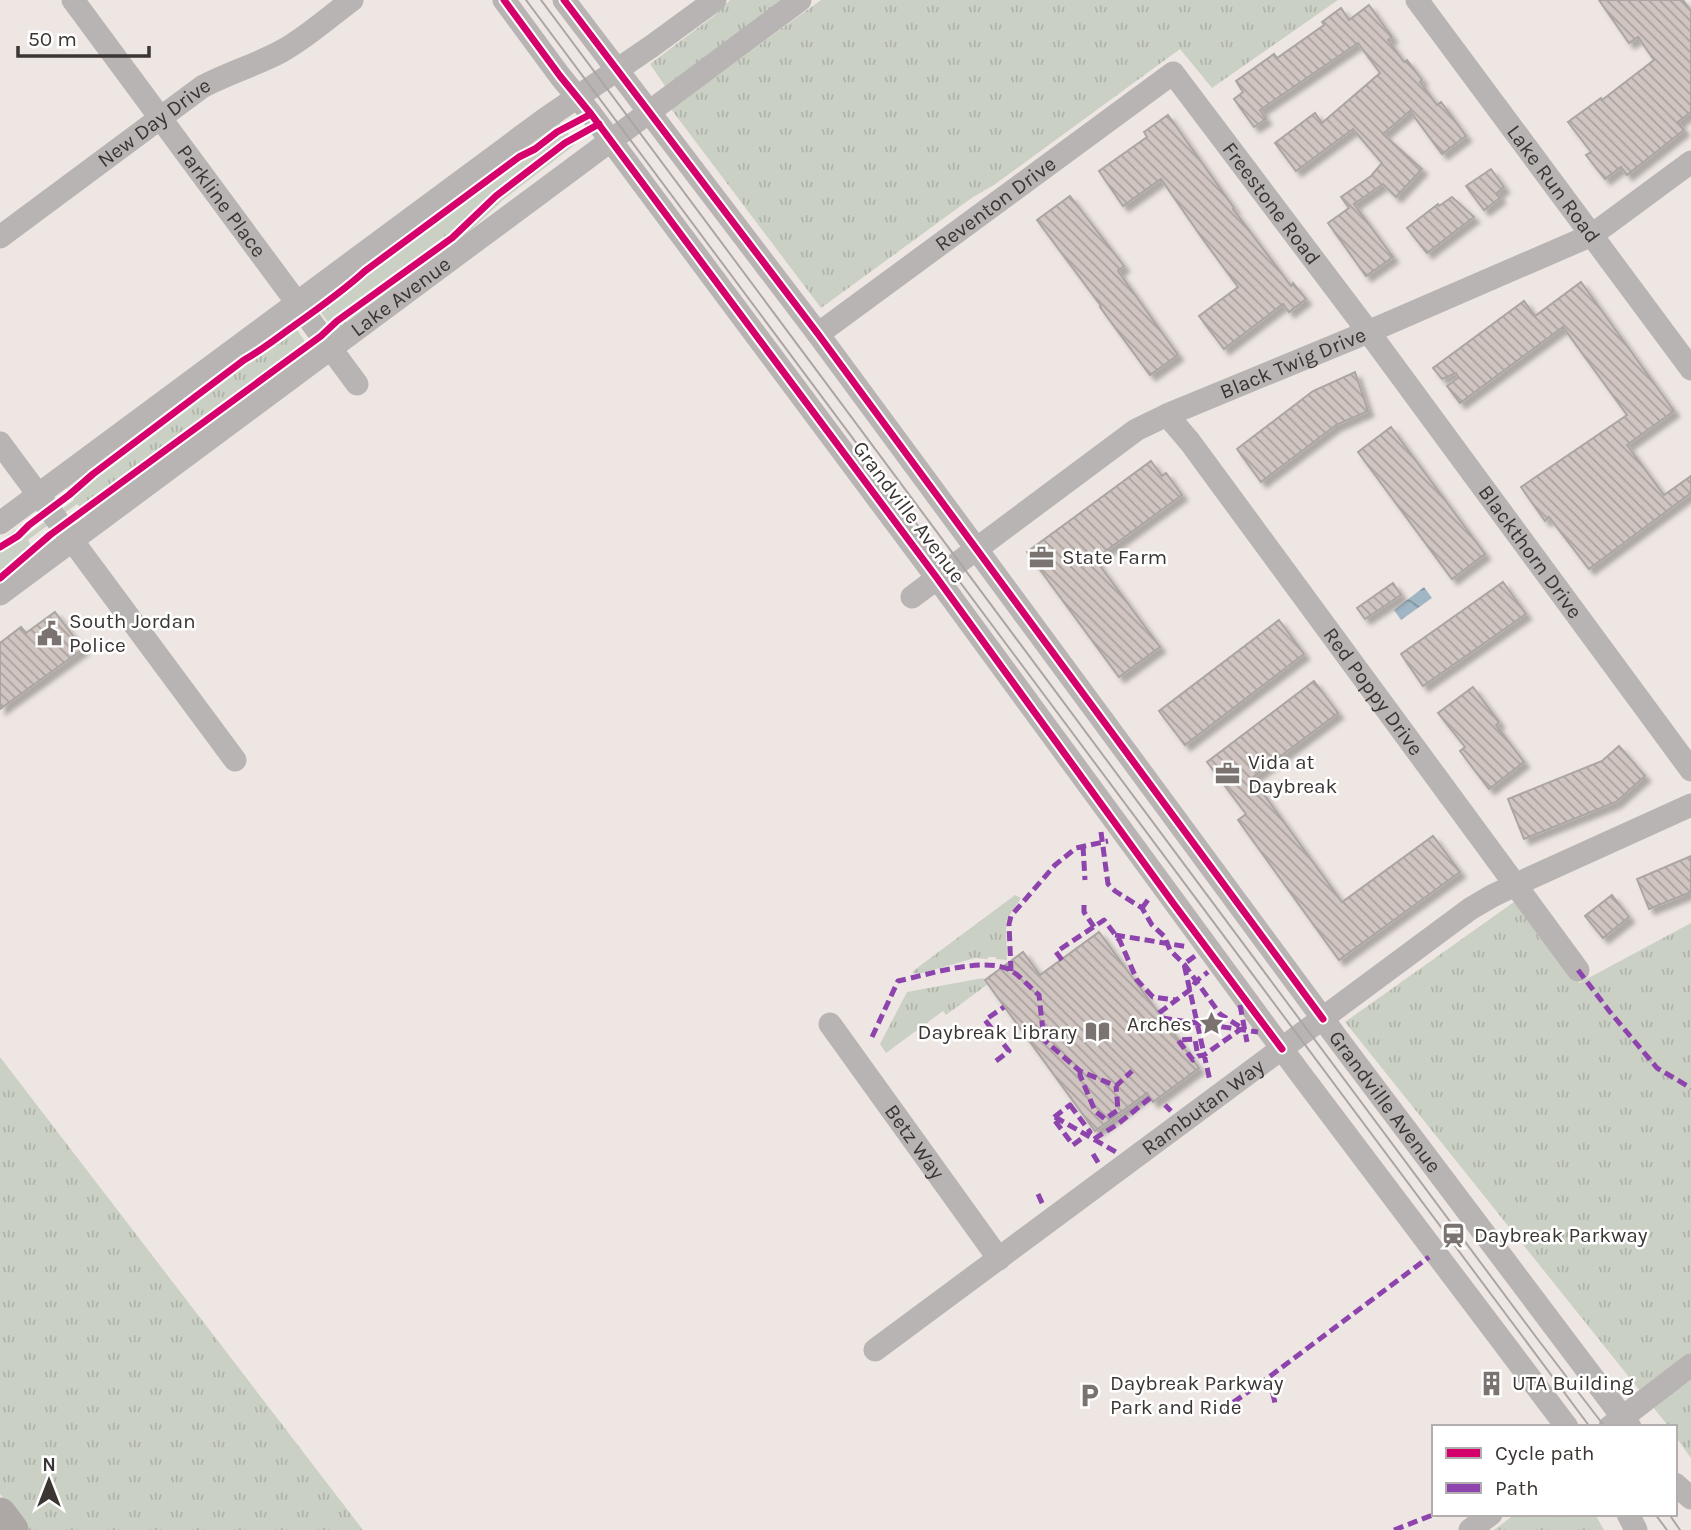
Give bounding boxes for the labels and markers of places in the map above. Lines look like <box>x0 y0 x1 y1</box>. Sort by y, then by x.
office icon: State Farm <box>1028 543 1056 571</box>
place label: State Farm <box>1062 545 1167 569</box>
place label: South Jordan Police <box>69 609 196 657</box>
public building icon: South Jordan Police <box>35 619 63 647</box>
place label: Vida at Daybreak <box>1248 750 1338 798</box>
office icon: Vida at Daybreak <box>1214 760 1242 788</box>
place icon: Arches <box>1198 1010 1226 1038</box>
place label: Arches <box>1127 1012 1192 1036</box>
library icon: Daybreak Library <box>1083 1018 1111 1046</box>
place label: Daybreak Library <box>918 1020 1077 1044</box>
station icon: Daybreak Parkway <box>1440 1221 1468 1249</box>
place label: Daybreak Parkway <box>1474 1223 1648 1247</box>
building icon: UTA Building <box>1478 1369 1506 1397</box>
place label: Daybreak Parkway Park and Ride <box>1110 1371 1284 1419</box>
place label: UTA Building <box>1512 1371 1634 1395</box>
parking icon: Daybreak Parkway Park and Ride <box>1076 1381 1104 1409</box>

